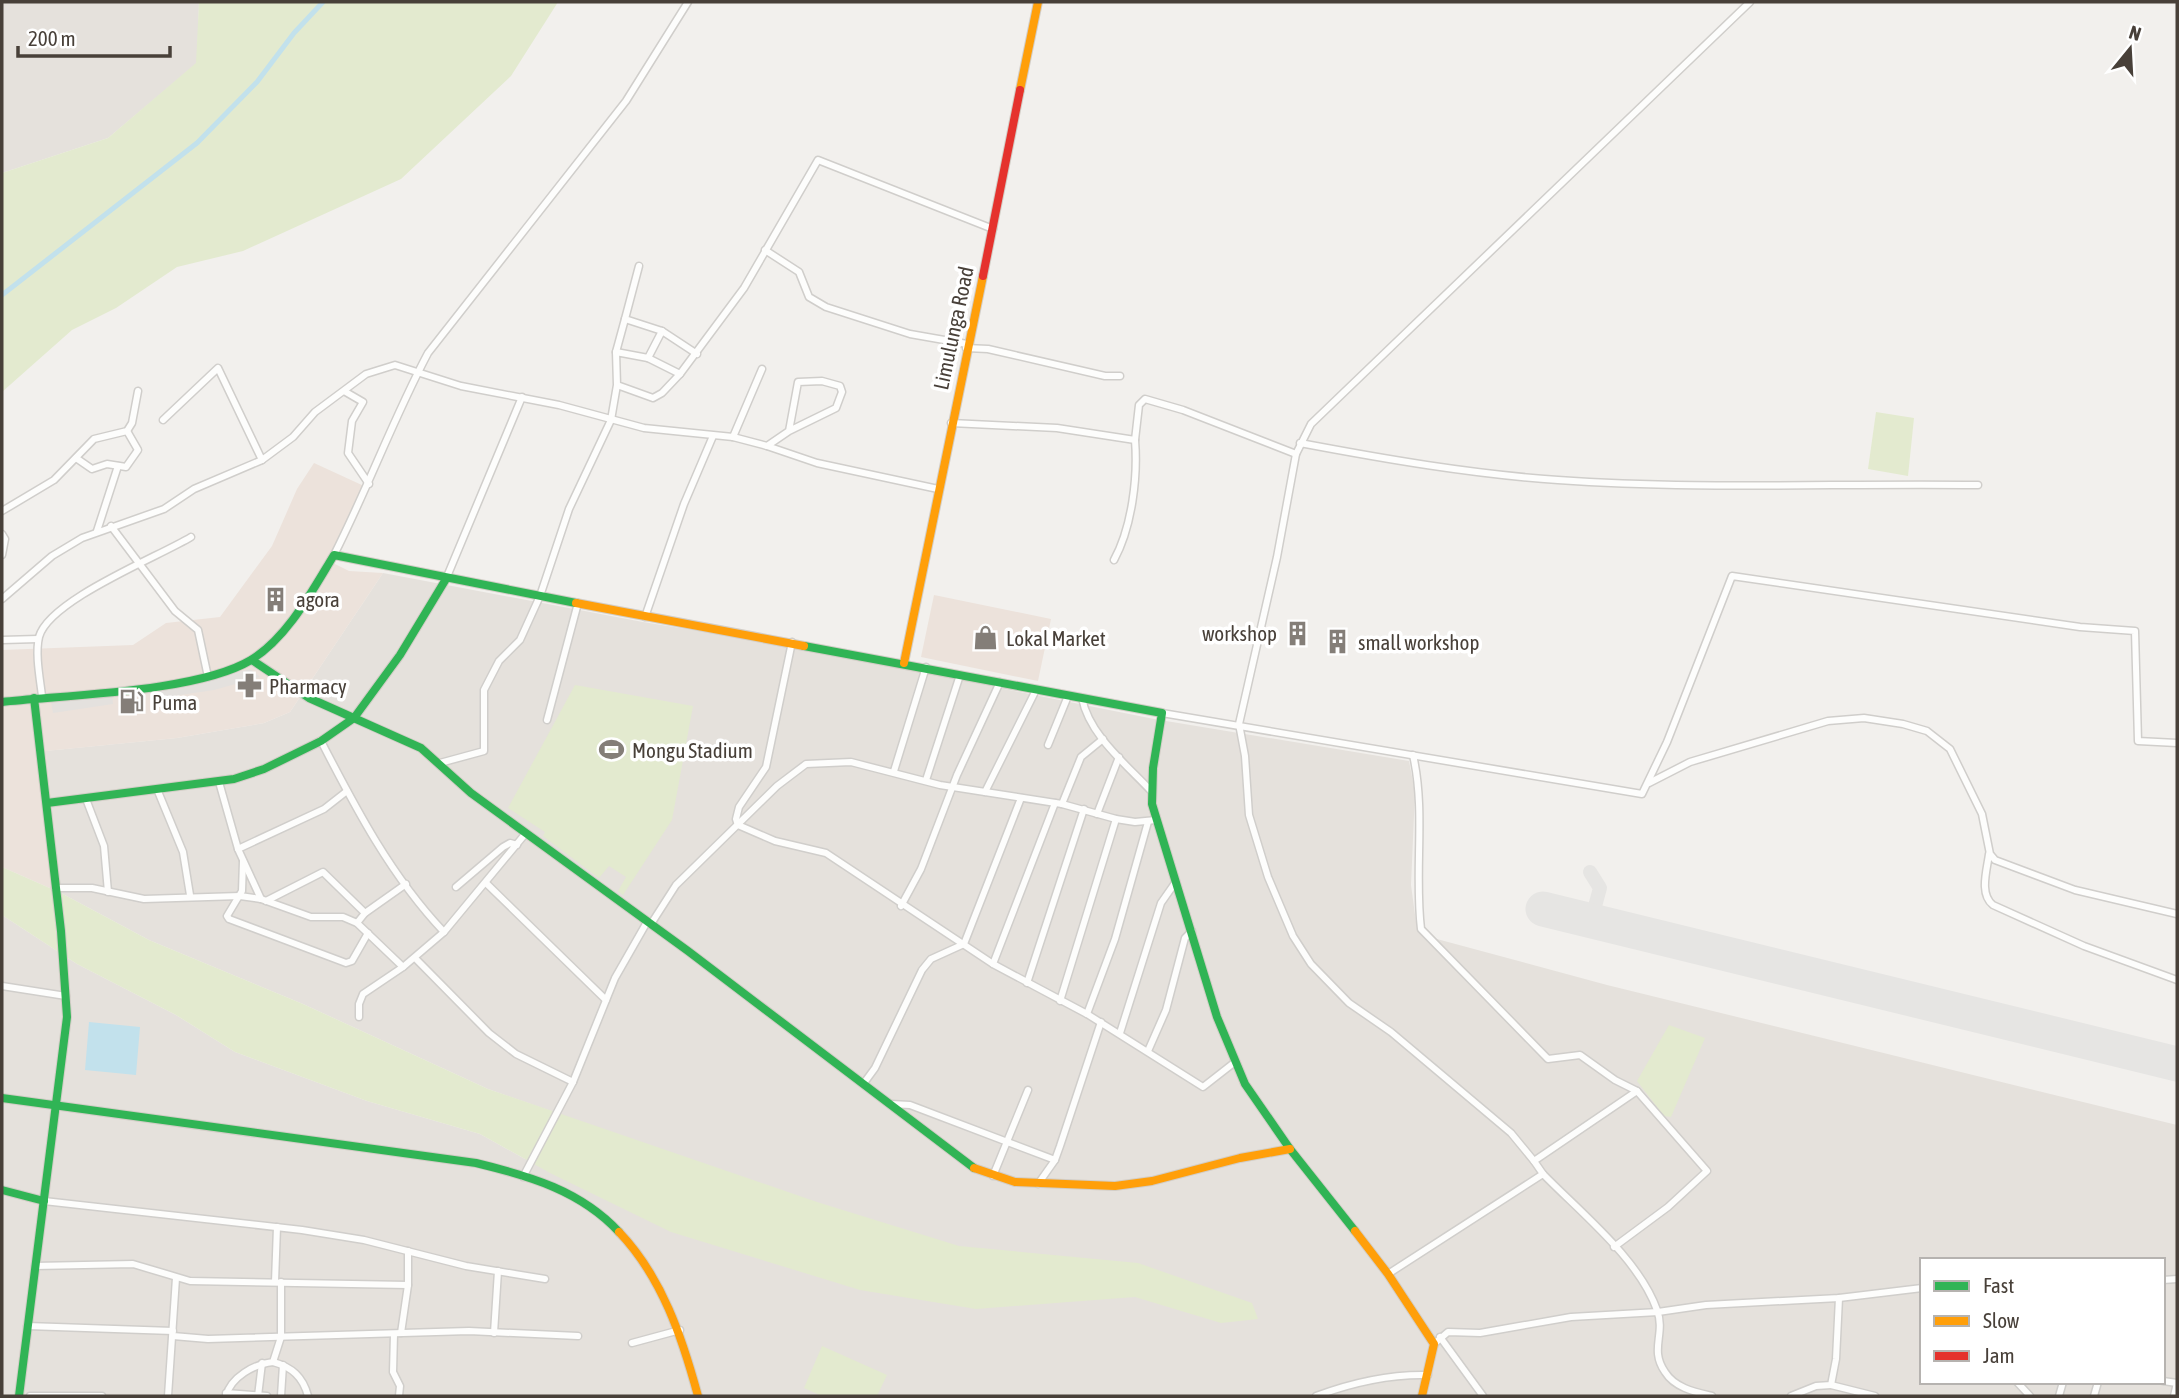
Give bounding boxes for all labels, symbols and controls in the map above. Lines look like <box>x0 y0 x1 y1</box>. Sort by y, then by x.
scale bar <box>18 14 170 58</box>
north arrow <box>2095 14 2165 84</box>
text: N <box>2127 21 2144 45</box>
text: 200 m <box>28 26 76 50</box>
street label: Limulunga Road <box>928 264 978 392</box>
building icon: agora <box>262 585 290 613</box>
place label: agora <box>296 587 340 611</box>
building icon: workshop <box>1283 619 1311 647</box>
place label: workshop <box>1202 621 1277 645</box>
shop icon: Lokal Market <box>972 624 1000 652</box>
place label: Lokal Market <box>1006 626 1106 650</box>
building icon: small workshop <box>1324 628 1352 656</box>
place label: small workshop <box>1358 630 1479 654</box>
pharmacy icon: Pharmacy <box>235 672 263 700</box>
place label: Pharmacy <box>269 674 347 698</box>
fuel station icon: Puma <box>118 688 146 716</box>
place label: Puma <box>152 690 197 714</box>
sports icon: Mongu Stadium <box>598 736 626 764</box>
place label: Mongu Stadium <box>632 738 753 762</box>
legend <box>1920 1258 2165 1384</box>
text: Fast <box>1983 1273 2014 1297</box>
text: Slow <box>1983 1308 2020 1332</box>
text: Jam <box>1983 1343 2015 1367</box>

